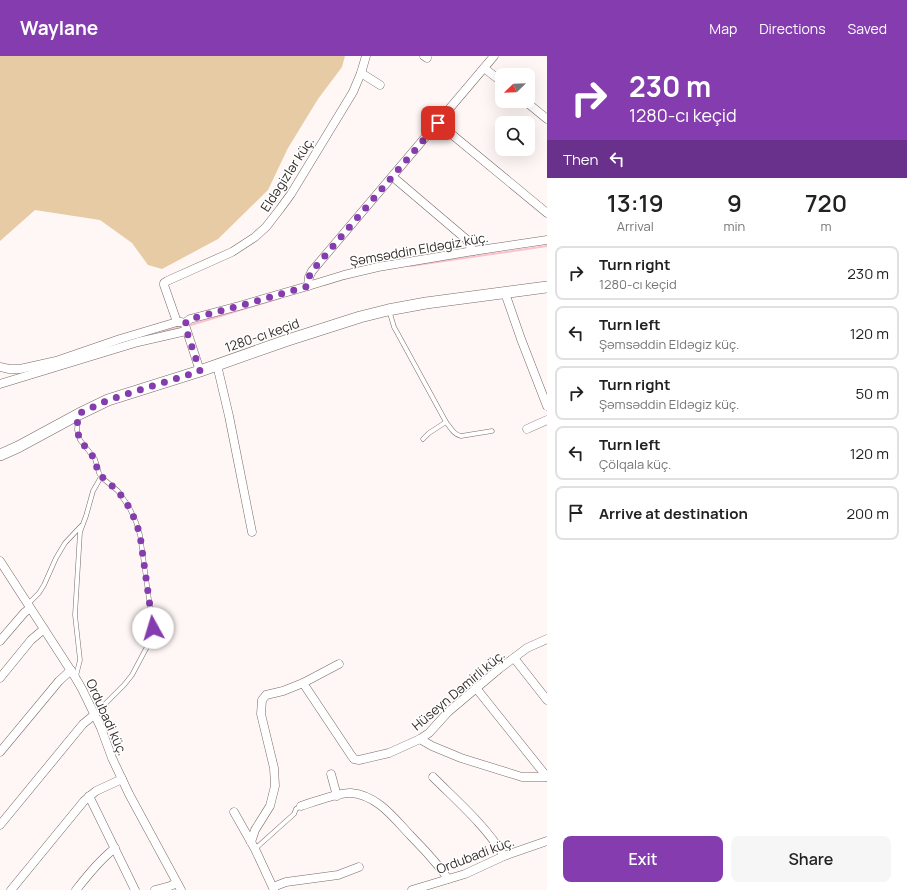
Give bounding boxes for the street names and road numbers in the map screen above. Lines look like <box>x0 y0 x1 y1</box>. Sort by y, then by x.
street label: Eldəgizlər küç. <box>256 133 318 215</box>
street label: Şəmsəddin Eldəgiz küç. <box>348 228 490 270</box>
street label: 1280-cı keçid <box>222 314 302 356</box>
street label: Hüseyn Dəmirli küç. <box>408 646 508 734</box>
street label: Ordubadi küç. <box>82 676 132 758</box>
street label: Ordubadi küç. <box>433 832 517 878</box>

